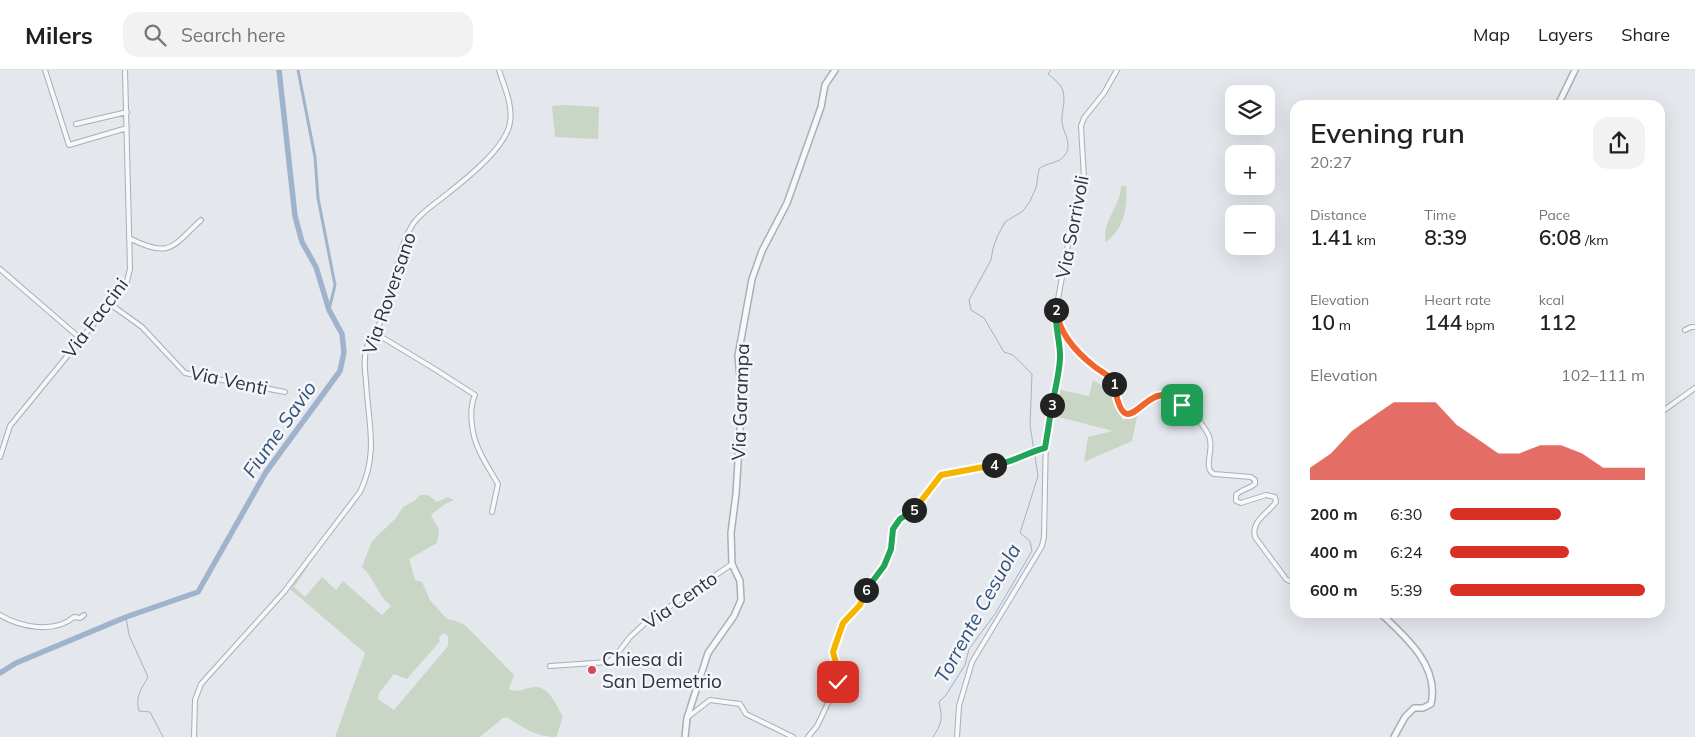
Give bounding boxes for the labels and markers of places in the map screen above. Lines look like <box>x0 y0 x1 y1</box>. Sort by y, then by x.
pin: 2 <box>1044 298 1068 322</box>
pin: 1 <box>1102 372 1126 396</box>
pin <box>1161 384 1203 426</box>
pin: 3 <box>1040 392 1064 418</box>
pin: 4 <box>982 452 1006 478</box>
pin: 5 <box>902 498 926 522</box>
pin: 6 <box>854 578 878 602</box>
place label: Chiesa di San Demetrio <box>602 647 722 693</box>
pin <box>817 661 859 703</box>
marker: Chiesa di San Demetrio <box>586 664 598 676</box>

